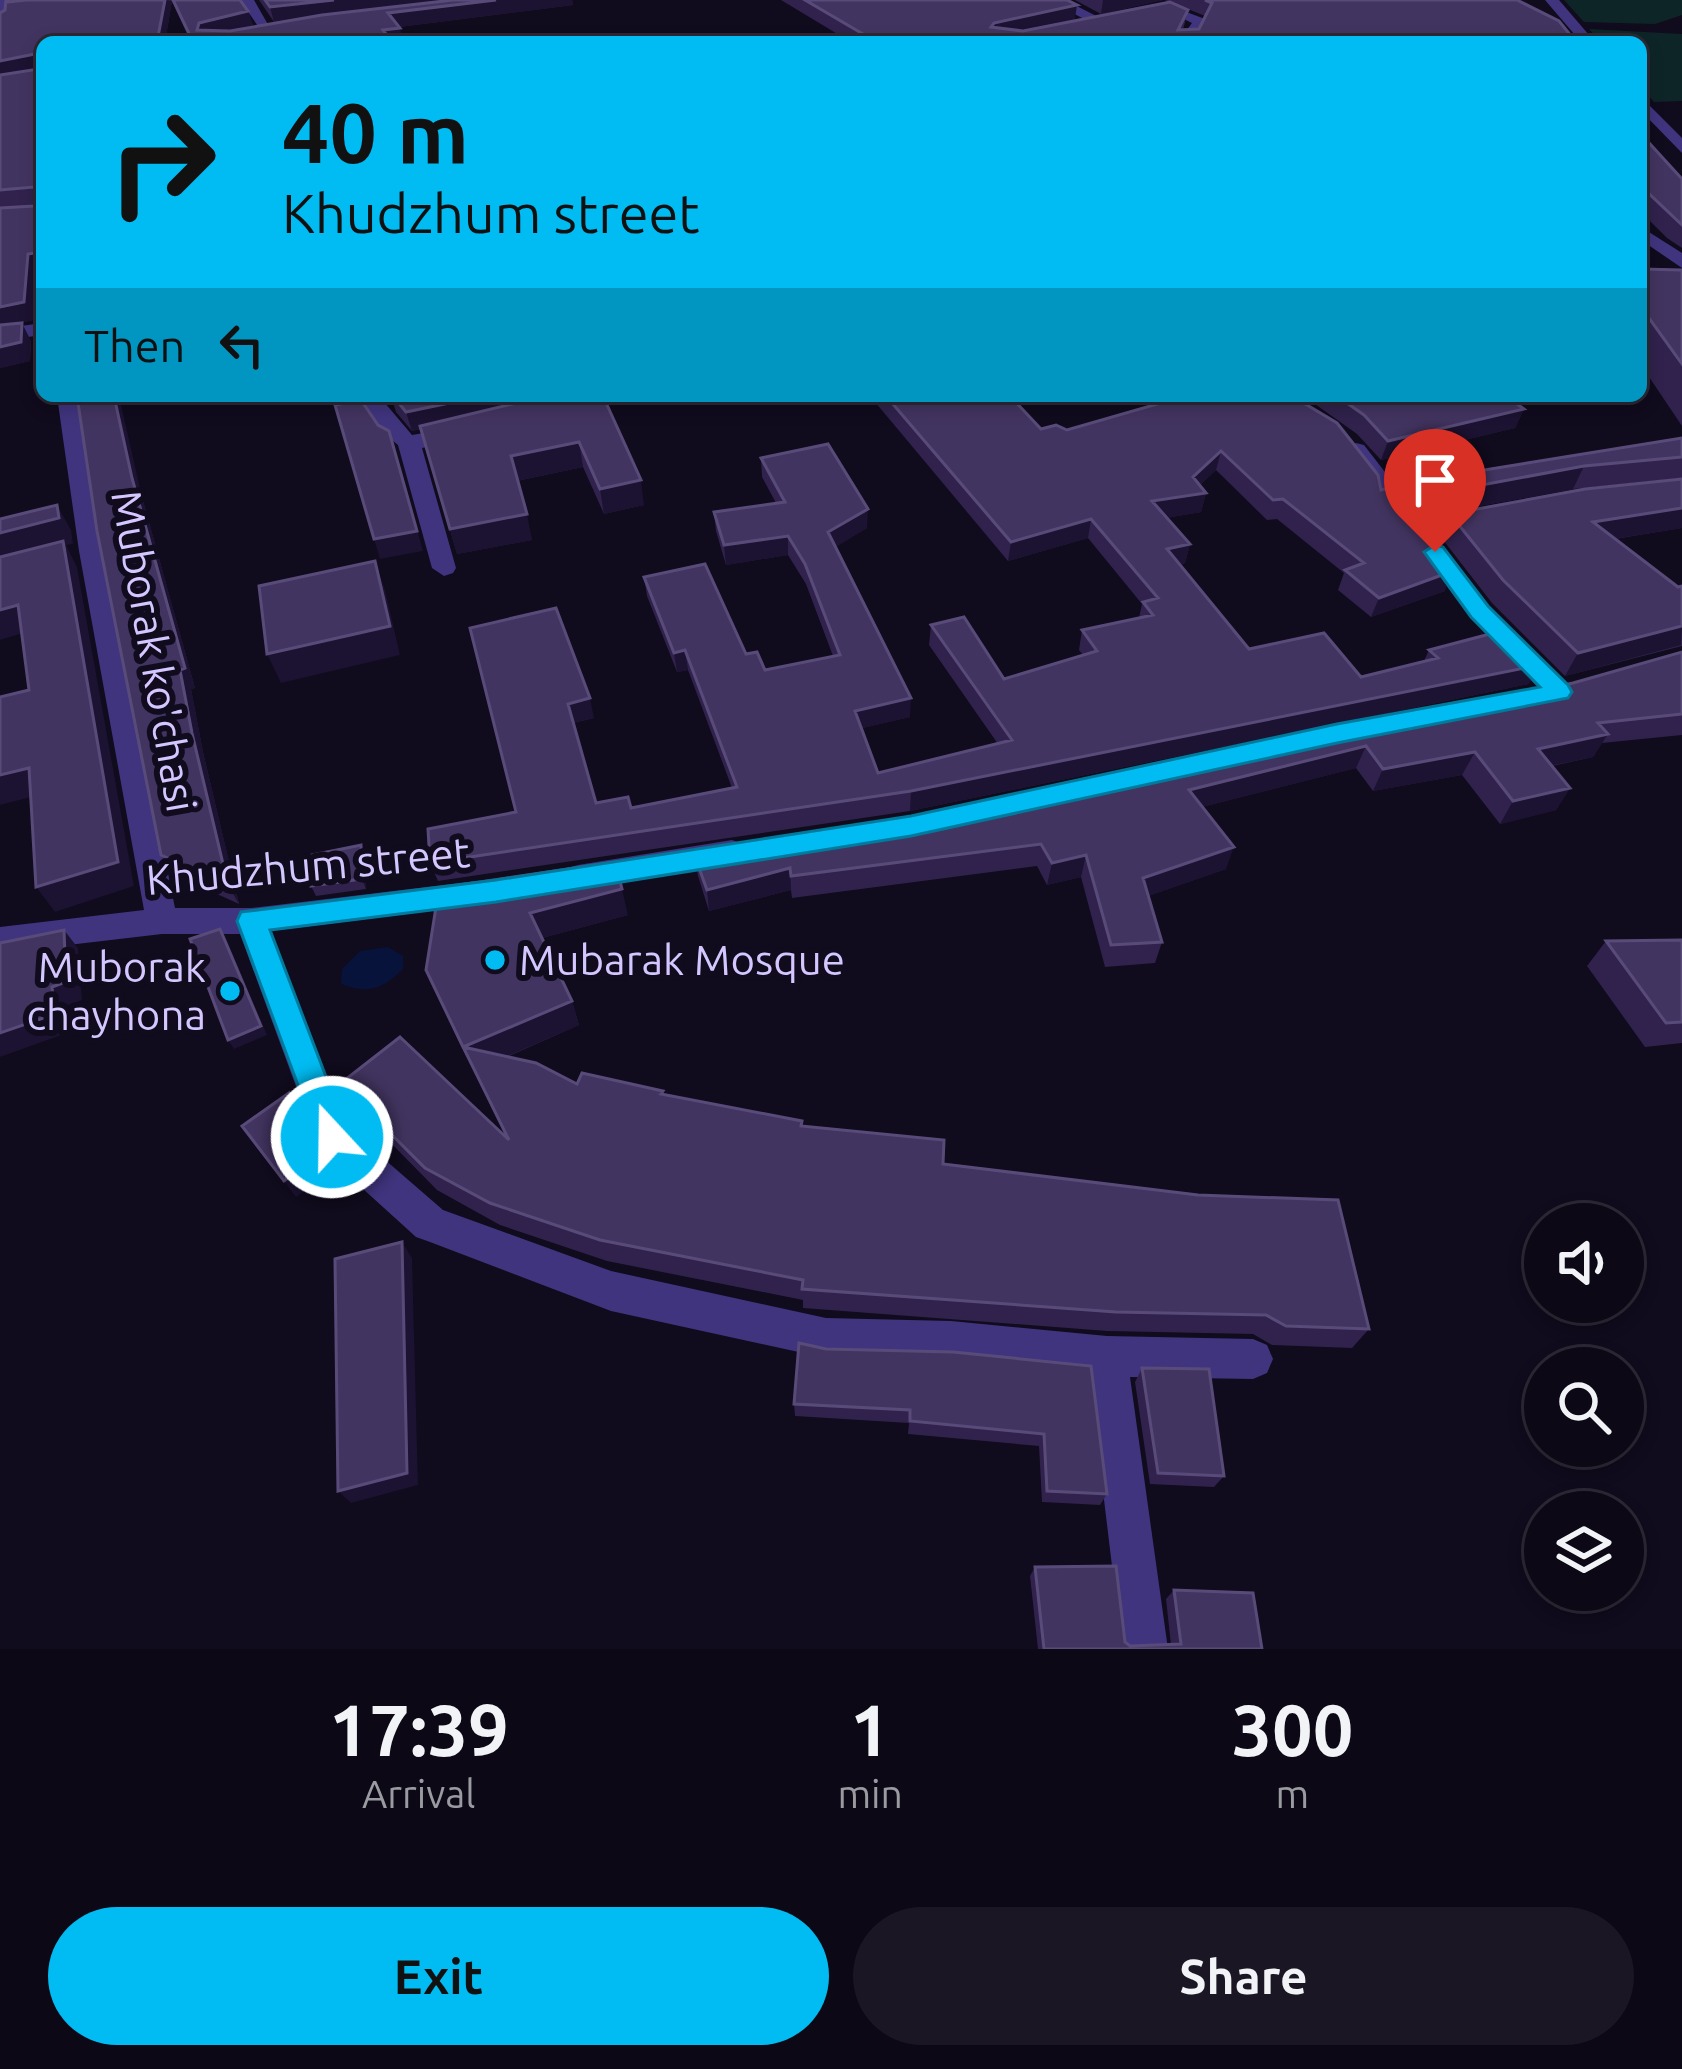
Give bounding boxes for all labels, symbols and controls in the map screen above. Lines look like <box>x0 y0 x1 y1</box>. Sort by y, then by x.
icon: right <box>84 84 240 240</box>
text: 40 m <box>282 85 469 179</box>
text: Khudzhum street <box>282 183 700 243</box>
icon: left <box>209 312 275 378</box>
text: Then <box>84 320 185 371</box>
pin <box>1384 429 1486 552</box>
icon: arrive <box>1402 447 1468 513</box>
street label: Muborak ko'chasi <box>103 486 206 815</box>
street label: Khudzhum street <box>144 828 472 903</box>
place label: Mubarak Mosque <box>519 936 845 983</box>
place label: Muborak chayhona <box>27 943 206 1038</box>
marker: Mubarak Mosque <box>482 947 508 973</box>
marker: Muborak chayhona <box>217 978 243 1004</box>
position arrow <box>269 1074 395 1200</box>
map controls <box>1524 1203 1644 1611</box>
button: sound <box>1524 1203 1644 1323</box>
button: search <box>1524 1347 1644 1467</box>
button: layers <box>1524 1491 1644 1611</box>
text: 17:39 <box>329 1689 509 1770</box>
text: 1 <box>850 1689 890 1770</box>
text: 300 <box>1231 1689 1353 1770</box>
text: Arrival <box>362 1772 476 1815</box>
text: min <box>837 1772 903 1815</box>
text: m <box>1276 1772 1309 1815</box>
button: Exit <box>48 1907 829 2045</box>
button: Share <box>853 1907 1634 2045</box>

